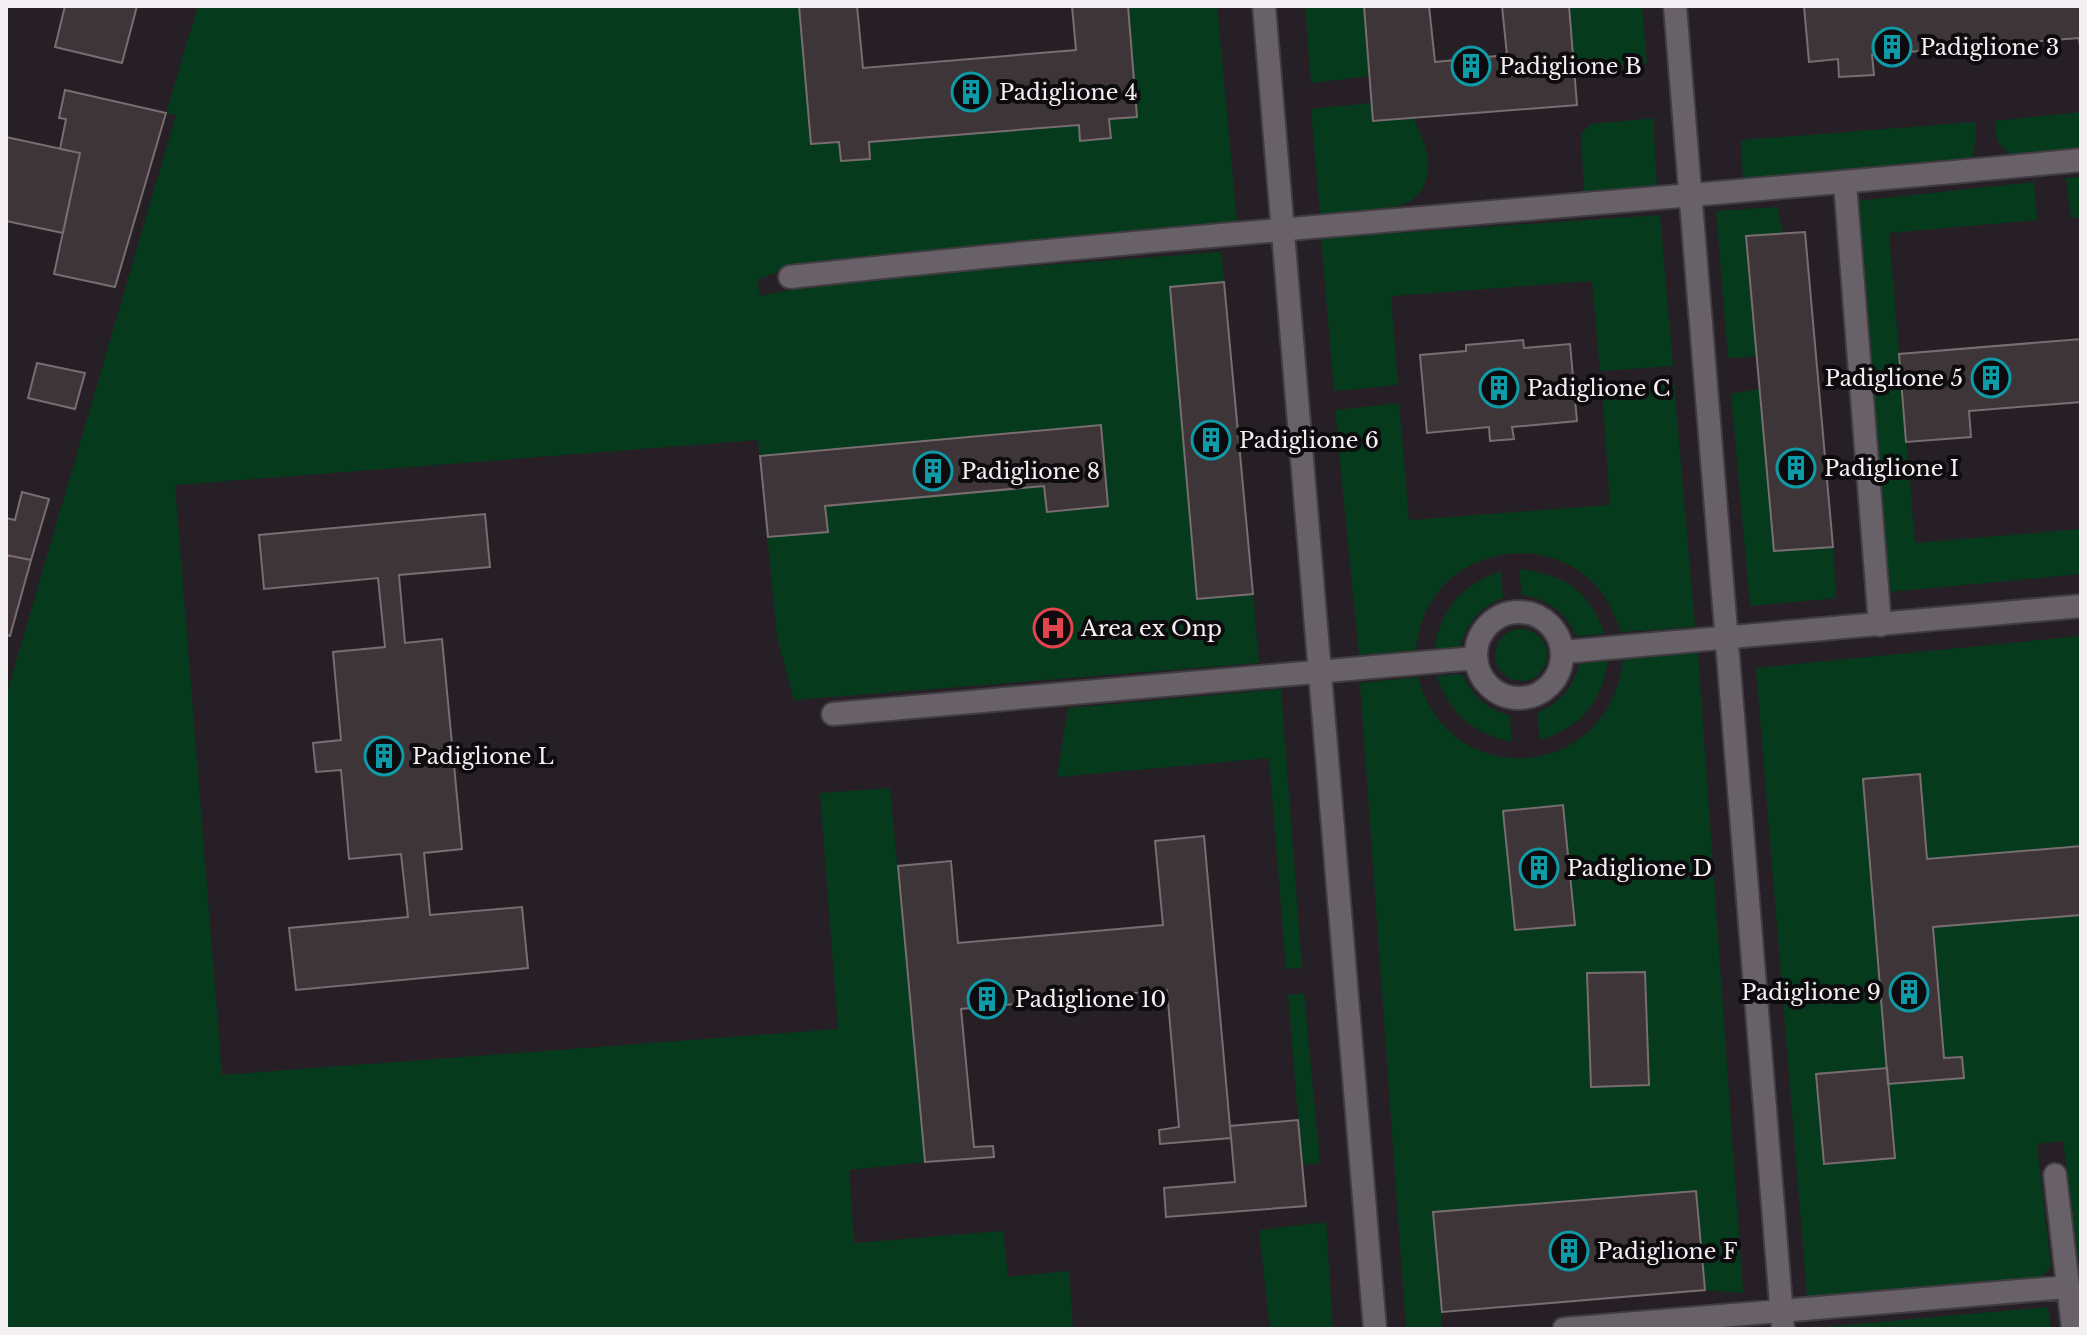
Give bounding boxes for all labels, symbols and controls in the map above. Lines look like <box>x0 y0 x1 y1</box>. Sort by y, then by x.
building icon: Padiglione 3 <box>1871 26 1913 68</box>
place label: Padiglione 3 <box>1920 34 2059 61</box>
building icon: Padiglione B <box>1450 45 1492 87</box>
place label: Padiglione B <box>1499 53 1642 80</box>
building icon: Padiglione 4 <box>950 71 992 113</box>
place label: Padiglione 4 <box>999 79 1138 106</box>
building icon: Padiglione 5 <box>1970 357 2012 399</box>
place label: Padiglione 5 <box>1825 365 1963 392</box>
building icon: Padiglione C <box>1478 367 1520 409</box>
place label: Padiglione C <box>1527 375 1670 402</box>
building icon: Padiglione 6 <box>1190 419 1232 461</box>
place label: Padiglione 6 <box>1239 427 1379 454</box>
building icon: Padiglione I <box>1775 447 1817 489</box>
building icon: Padiglione 8 <box>912 450 954 492</box>
place label: Padiglione I <box>1824 455 1959 482</box>
place label: Padiglione 8 <box>961 458 1100 485</box>
hospital icon: Area ex Onp <box>1032 607 1074 649</box>
place label: Area ex Onp <box>1080 615 1222 642</box>
building icon: Padiglione L <box>363 735 405 777</box>
place label: Padiglione L <box>412 743 554 770</box>
building icon: Padiglione D <box>1518 847 1560 889</box>
place label: Padiglione D <box>1567 855 1712 882</box>
building icon: Padiglione 9 <box>1888 971 1930 1013</box>
building icon: Padiglione 10 <box>966 978 1008 1020</box>
place label: Padiglione 9 <box>1741 979 1881 1006</box>
place label: Padiglione 10 <box>1015 986 1166 1013</box>
building icon: Padiglione F <box>1548 1230 1590 1272</box>
place label: Padiglione F <box>1597 1238 1738 1265</box>

